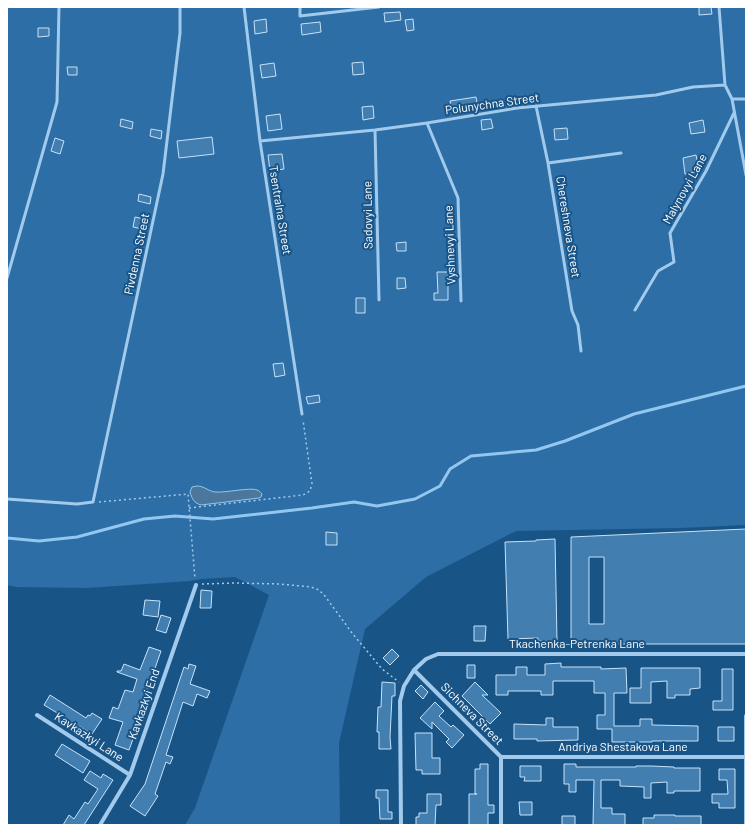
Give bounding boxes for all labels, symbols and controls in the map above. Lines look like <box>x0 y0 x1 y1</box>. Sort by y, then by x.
street label: Polunychna Street <box>444 89 540 117</box>
street label: Malynovyi Lane <box>659 151 709 226</box>
street label: Tsentralna Street <box>267 164 295 256</box>
street label: Chereshneva Street <box>554 175 584 279</box>
street label: Sadovyi Lane <box>359 181 375 249</box>
street label: Vyshnevyi Lane <box>441 205 457 285</box>
street label: Pivdenna Street <box>121 212 151 296</box>
street label: Tkachenka-Petrenka Lane <box>509 636 645 650</box>
street label: Kavkazkyi End <box>124 667 162 741</box>
street label: Sichneva Street <box>439 679 507 747</box>
street label: Kavkazkyi Lane <box>53 709 127 764</box>
street label: Andriya Shestakova Lane <box>558 739 688 753</box>

